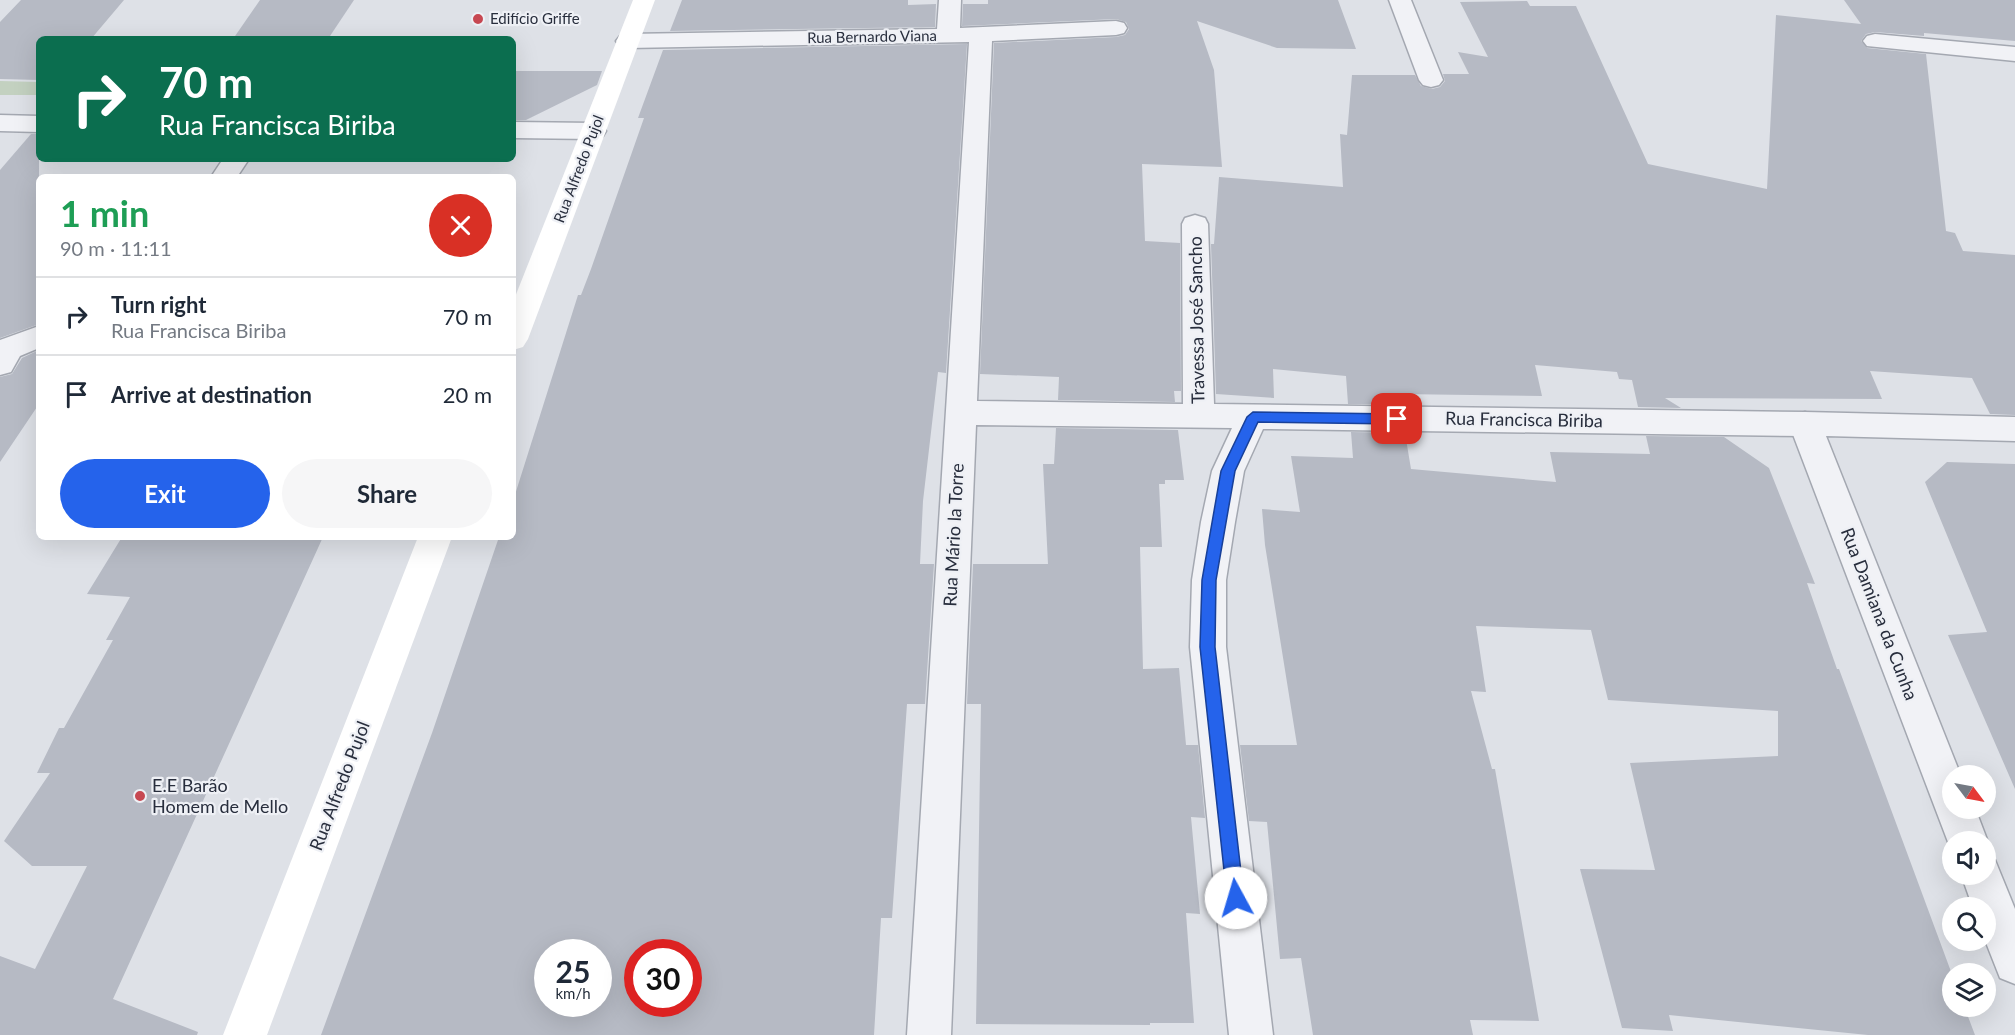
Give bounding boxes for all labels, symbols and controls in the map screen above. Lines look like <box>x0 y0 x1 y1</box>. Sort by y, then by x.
place label: Edifício Griffe <box>490 9 580 27</box>
marker: Edifício Griffe <box>471 12 485 26</box>
street label: Rua Bernardo Viana <box>807 26 937 46</box>
text: 70 m <box>159 57 253 107</box>
icon: right <box>60 60 138 138</box>
text: Rua Francisca Biriba <box>159 108 396 141</box>
street label: Rua Alfredo Pujol <box>549 112 607 225</box>
text: 1 min <box>60 191 149 235</box>
button: close <box>429 194 492 257</box>
text: 90 m · 11:11 <box>60 236 172 260</box>
street label: Travessa José Sancho <box>1184 236 1208 404</box>
text: Turn right <box>111 291 206 318</box>
icon: right <box>60 300 93 333</box>
text: 70 m <box>443 303 492 330</box>
text: Rua Francisca Biriba <box>111 318 286 342</box>
icon: arrive <box>60 378 93 411</box>
text: Arrive at destination <box>111 381 312 408</box>
text: 20 m <box>443 381 492 408</box>
pin <box>1371 393 1422 444</box>
icon: arrive <box>1380 402 1413 435</box>
street label: Rua Francisca Biriba <box>1445 407 1603 431</box>
button: Exit <box>60 459 270 528</box>
button: Share <box>282 459 492 528</box>
street label: Rua Mário la Torre <box>938 463 968 607</box>
street label: Rua Damiana da Cunha <box>1837 524 1923 703</box>
street label: Rua Alfredo Pujol <box>304 718 374 853</box>
north arrow <box>1942 765 1996 819</box>
map controls <box>1942 765 1996 1017</box>
place label: E.E Barão Homem de Mello <box>152 774 288 817</box>
marker: E.E Barão Homem de Mello <box>133 789 147 803</box>
button: sound <box>1942 831 1996 885</box>
position arrow <box>1204 866 1268 930</box>
button: search <box>1942 897 1996 951</box>
speed limit sign: 30 <box>624 939 702 1017</box>
text: 25 <box>556 953 590 989</box>
button: layers <box>1942 963 1996 1017</box>
text: km/h <box>555 984 591 1002</box>

